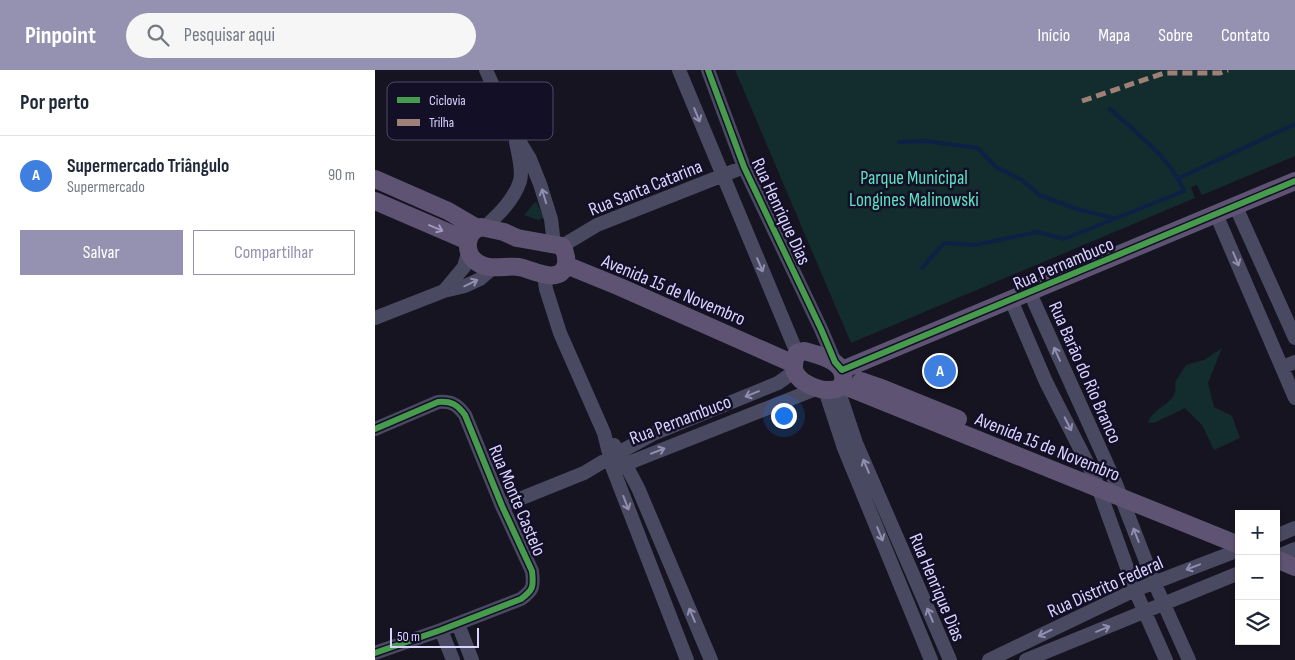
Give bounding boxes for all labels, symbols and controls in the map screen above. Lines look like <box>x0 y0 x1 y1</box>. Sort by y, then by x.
search box <box>126 13 476 58</box>
text: Pinpoint <box>25 21 96 50</box>
icon: search <box>144 21 172 49</box>
text: Pesquisar aqui <box>184 24 275 47</box>
text: Início <box>1038 25 1070 46</box>
text: Mapa <box>1098 25 1130 46</box>
text: Sobre <box>1158 25 1193 46</box>
text: Contato <box>1221 25 1270 46</box>
legend <box>387 82 553 140</box>
text: Por perto <box>20 90 89 115</box>
text: Ciclovia <box>429 92 466 109</box>
one-way arrow <box>693 107 703 122</box>
text: Trilha <box>429 114 454 131</box>
text: Supermercado Triângulo <box>67 155 229 178</box>
street label: Rua Santa Catarina <box>585 155 706 222</box>
street label: Rua Henrique Dias <box>746 155 815 269</box>
text: A <box>32 166 40 185</box>
text: 90 m <box>328 166 355 185</box>
park label: Parque Municipal Longines Malinowski <box>849 167 979 212</box>
text: Supermercado <box>67 178 145 197</box>
one-way arrow <box>539 189 548 205</box>
one-way arrow <box>428 224 443 233</box>
button: Salvar <box>20 230 183 275</box>
button: Compartilhar <box>193 230 355 275</box>
street label: Rua Pernambuco <box>1010 233 1117 296</box>
street label: Avenida 15 de Novembro <box>597 249 749 331</box>
one-way arrow <box>1231 251 1241 266</box>
one-way arrow <box>756 257 766 272</box>
one-way arrow <box>463 278 478 287</box>
street label: Rua Barão do Rio Branco <box>1043 298 1126 447</box>
one-way arrow <box>1052 347 1061 362</box>
pin: A <box>924 352 956 390</box>
street label: Rua Pernambuco <box>626 390 735 450</box>
one-way arrow <box>745 390 760 399</box>
your location <box>771 403 797 429</box>
street label: Avenida 15 de Novembro <box>971 408 1123 487</box>
one-way arrow <box>1064 416 1073 431</box>
street label: Rua Monte Castelo <box>483 442 550 560</box>
one-way arrow <box>650 446 665 456</box>
one-way arrow <box>860 459 870 474</box>
one-way arrow <box>622 495 631 511</box>
map controls <box>1235 510 1280 645</box>
button: + <box>1235 510 1280 555</box>
one-way arrow <box>875 526 885 541</box>
one-way arrow <box>1131 528 1140 543</box>
street label: Rua Henrique Dias <box>904 530 970 645</box>
street label: Rua Distrito Federal <box>1044 552 1167 623</box>
button: − <box>1235 555 1280 600</box>
one-way arrow <box>1186 563 1201 572</box>
button: layers <box>1235 600 1280 645</box>
one-way arrow <box>686 608 696 623</box>
one-way arrow <box>925 608 935 623</box>
one-way arrow <box>1095 624 1111 633</box>
scale bar <box>390 625 479 648</box>
text: 50 m <box>397 628 420 645</box>
one-way arrow <box>1038 629 1053 639</box>

